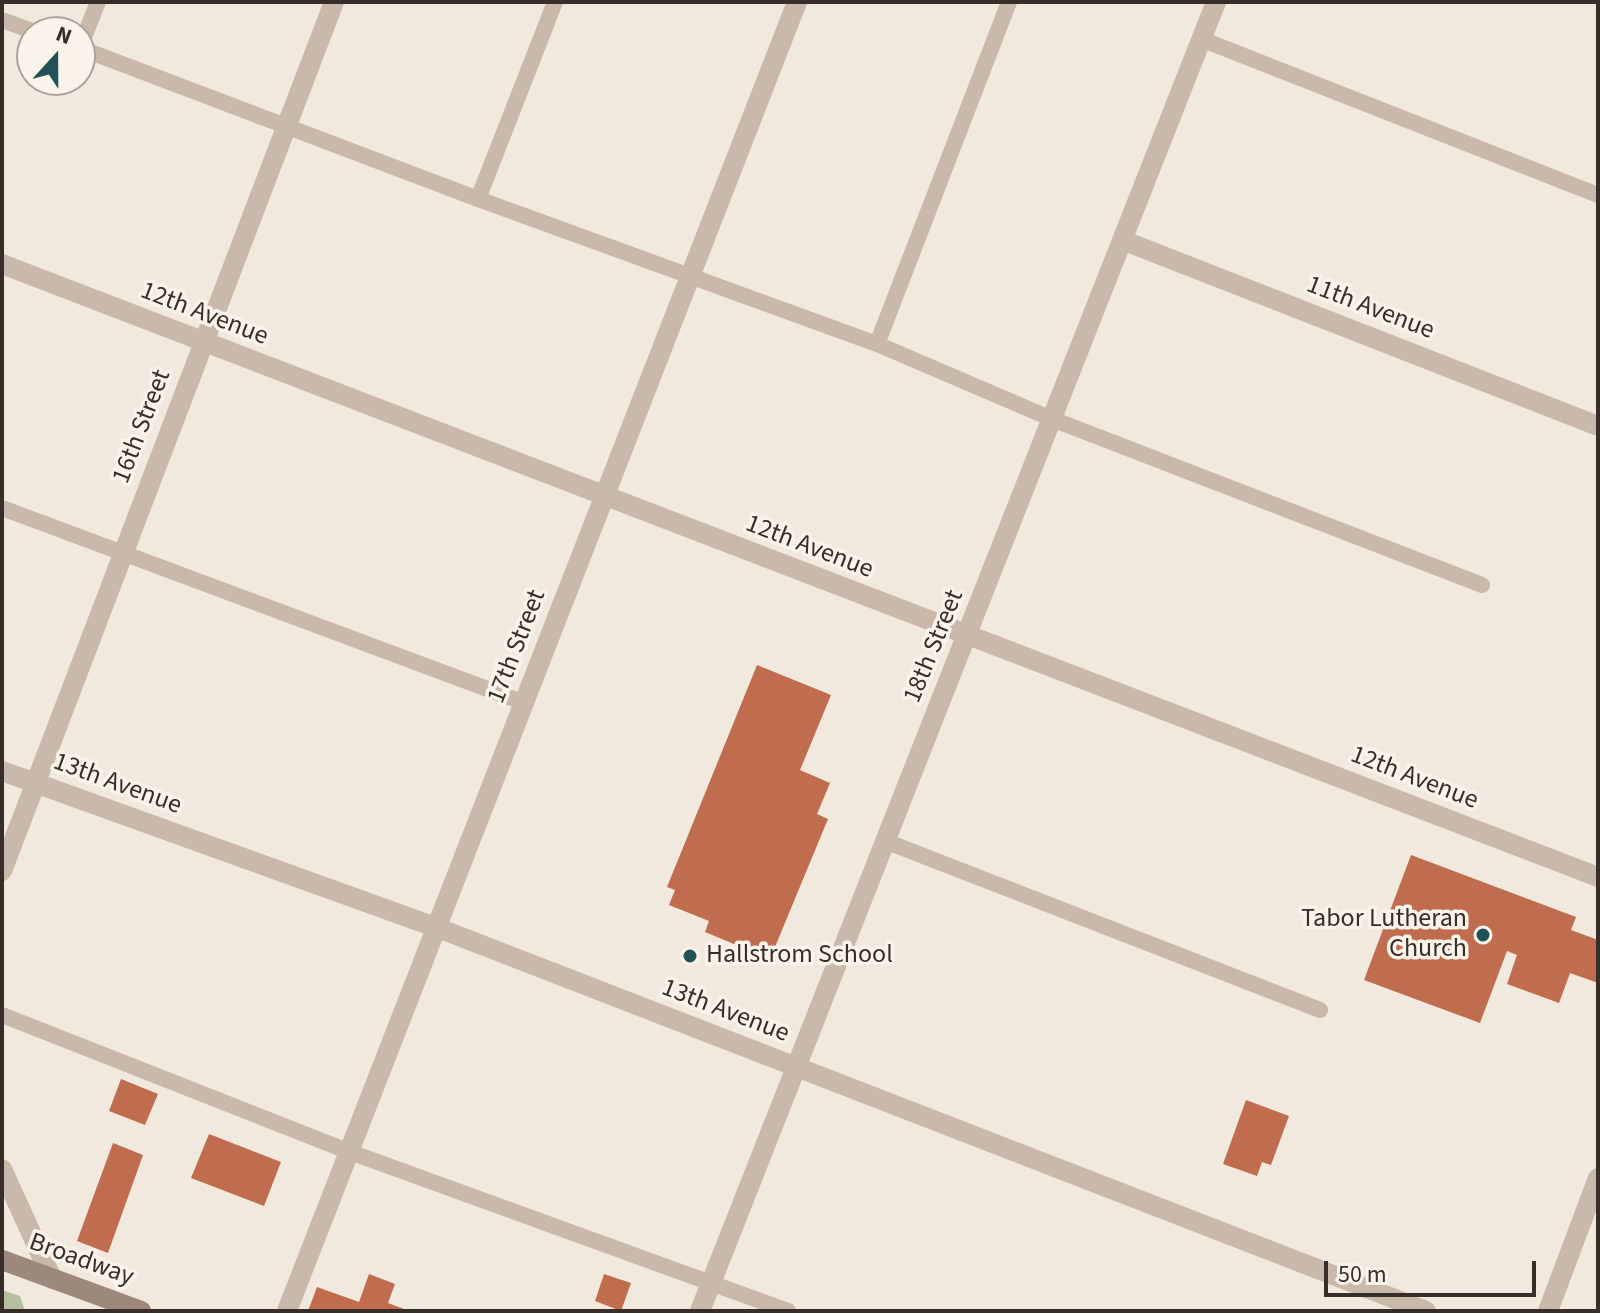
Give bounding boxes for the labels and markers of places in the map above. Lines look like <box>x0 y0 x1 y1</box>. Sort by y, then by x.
place label: Tabor Lutheran Church <box>1301 904 1467 966</box>
marker: Tabor Lutheran Church <box>1474 926 1492 944</box>
place label: Hallstrom School <box>706 940 893 972</box>
marker: Hallstrom School <box>681 947 699 965</box>

